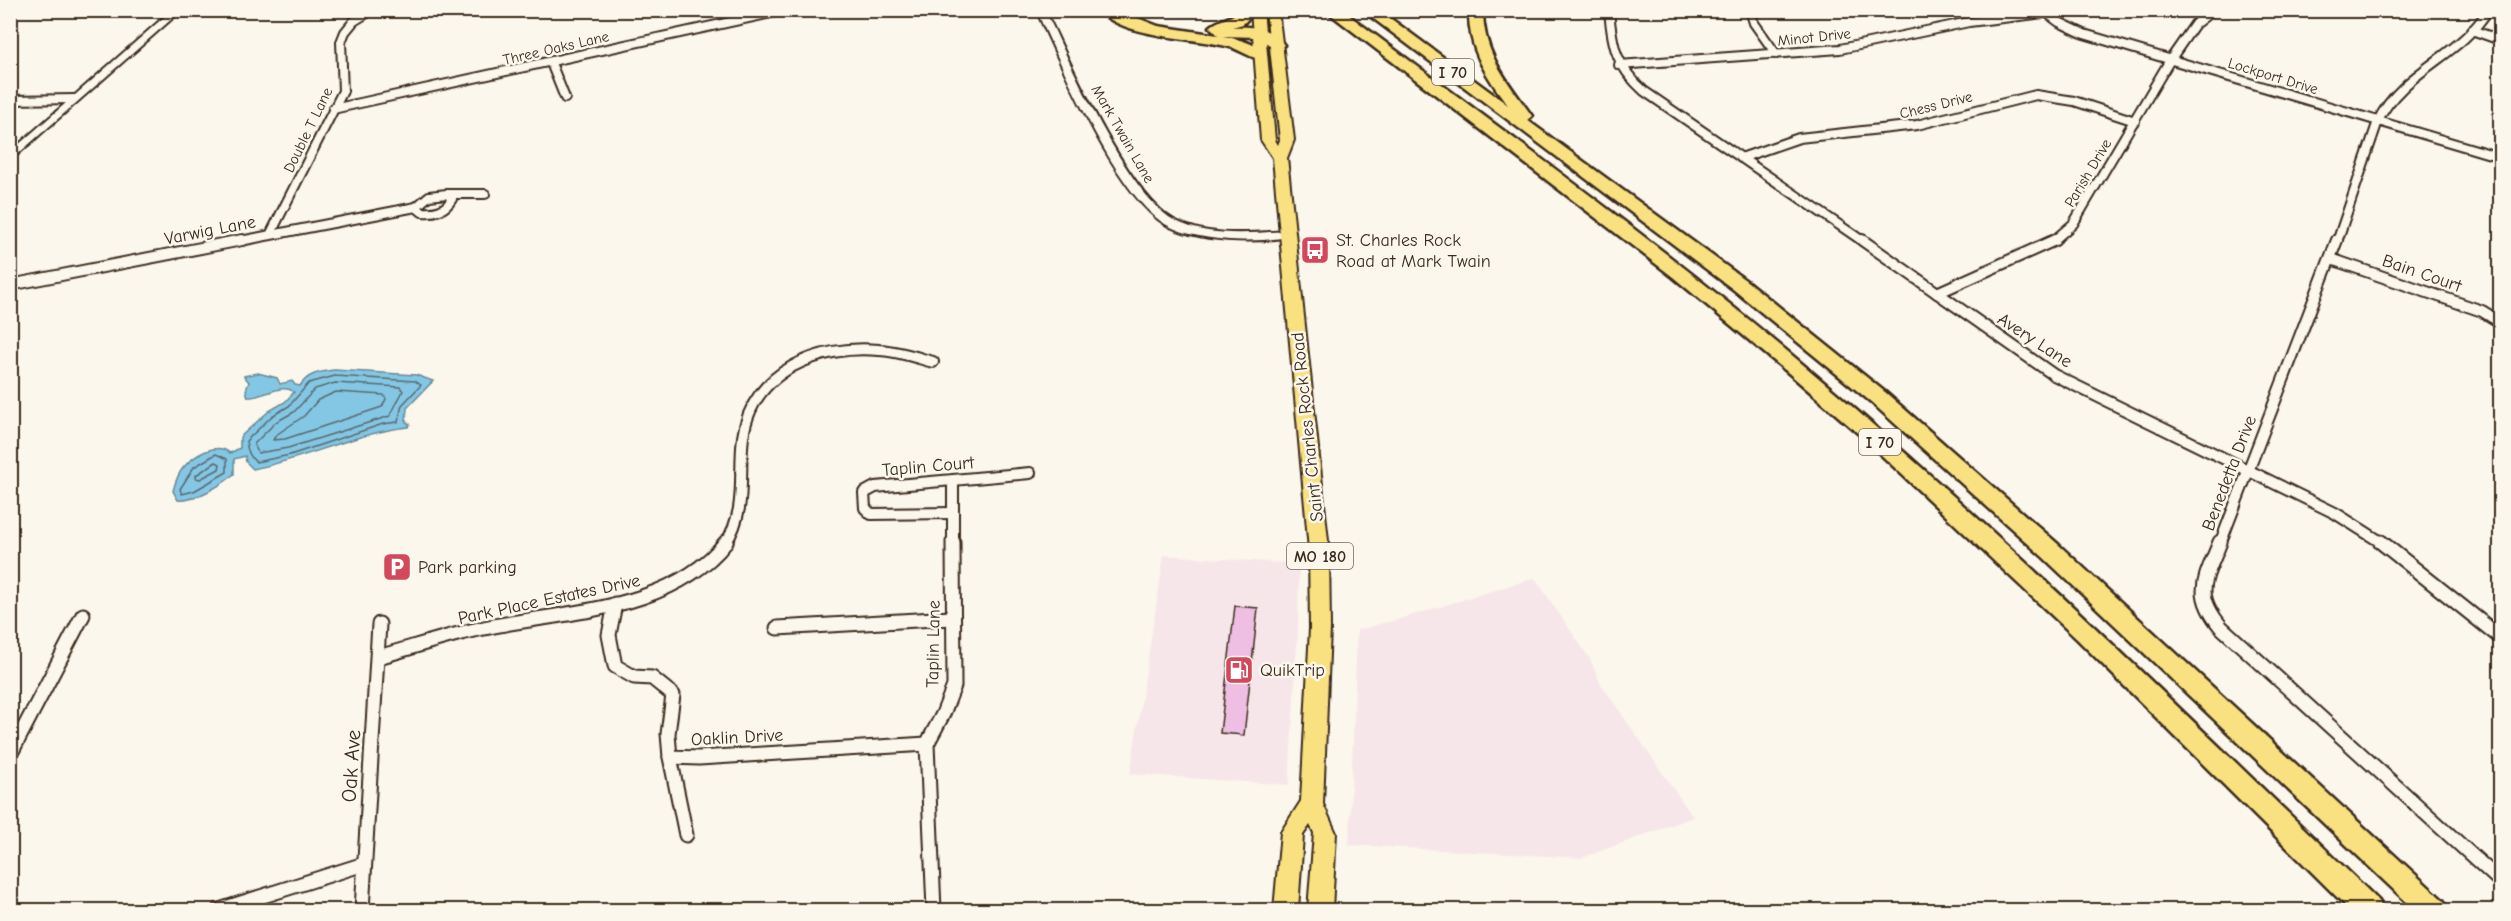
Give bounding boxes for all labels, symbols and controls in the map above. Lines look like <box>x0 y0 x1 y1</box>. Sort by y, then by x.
street label: Minot Drive <box>1776 24 1852 50</box>
street label: Three Oaks Lane <box>501 27 611 69</box>
street label: Lockport Drive <box>2226 54 2321 98</box>
road number: I 70 <box>1432 59 1474 85</box>
street label: Mark Twain Lane <box>1088 82 1159 187</box>
street label: Double T Lane <box>280 84 337 176</box>
street label: Chess Drive <box>1898 87 1975 123</box>
street label: Parish Drive <box>2061 135 2116 210</box>
street label: Varwig Lane <box>163 211 257 250</box>
place label: St. Charles Rock Road at Mark Twain <box>1336 230 1491 272</box>
bus stop icon: St. Charles Rock Road at Mark Twain <box>1299 234 1331 266</box>
street label: Bain Court <box>2379 250 2465 297</box>
street label: Avery Lane <box>1993 309 2076 372</box>
street label: Saint Charles Rock Road <box>1287 331 1328 523</box>
street label: Benedetta Drive <box>2198 413 2261 534</box>
road number: I 70 <box>1859 429 1901 455</box>
street label: Taplin Court <box>881 452 976 481</box>
road number: MO 180 <box>1287 543 1353 569</box>
parking icon: Park parking <box>381 551 413 583</box>
place label: Park parking <box>418 557 517 578</box>
street label: Park Place Estates Drive <box>456 570 642 629</box>
street label: Taplin Lane <box>922 600 945 688</box>
fuel station icon: QuikTrip <box>1223 654 1255 686</box>
place label: QuikTrip <box>1260 660 1325 681</box>
street label: Oaklin Drive <box>690 725 784 750</box>
street label: Oak Ave <box>336 729 366 803</box>

